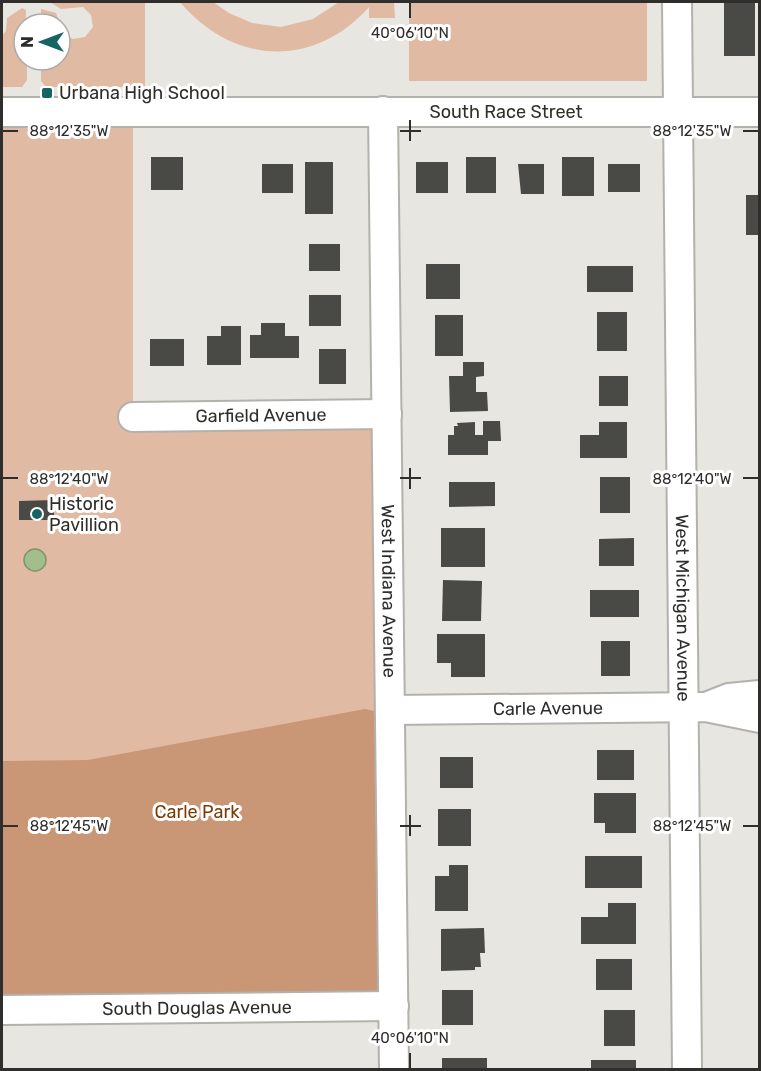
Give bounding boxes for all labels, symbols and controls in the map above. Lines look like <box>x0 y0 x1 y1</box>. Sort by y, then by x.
north arrow <box>12 12 72 72</box>
text: 40°06'10"N <box>371 24 449 42</box>
text: N <box>18 36 37 48</box>
place label: Urbana High School <box>59 82 225 104</box>
marker: Urbana High School <box>40 86 54 100</box>
street label: South Race Street <box>429 101 583 123</box>
text: 88°12'35"W <box>30 122 108 140</box>
text: 88°12'35"W <box>653 122 731 140</box>
street label: Garfield Avenue <box>195 404 327 427</box>
text: 88°12'40"W <box>29 470 109 488</box>
text: 88°12'40"W <box>652 470 732 488</box>
place label: Historic Pavillion <box>49 493 119 536</box>
street label: West Indiana Avenue <box>377 504 400 678</box>
marker: Historic Pavillion <box>30 507 44 521</box>
street label: West Michigan Avenue <box>671 514 695 702</box>
street label: Carle Avenue <box>493 697 603 720</box>
park label: Carle Park <box>154 801 240 823</box>
text: 88°12'45"W <box>30 817 108 835</box>
text: 88°12'45"W <box>653 817 731 835</box>
street label: South Douglas Avenue <box>102 996 292 1020</box>
text: 40°06'10"N <box>371 1029 449 1047</box>

